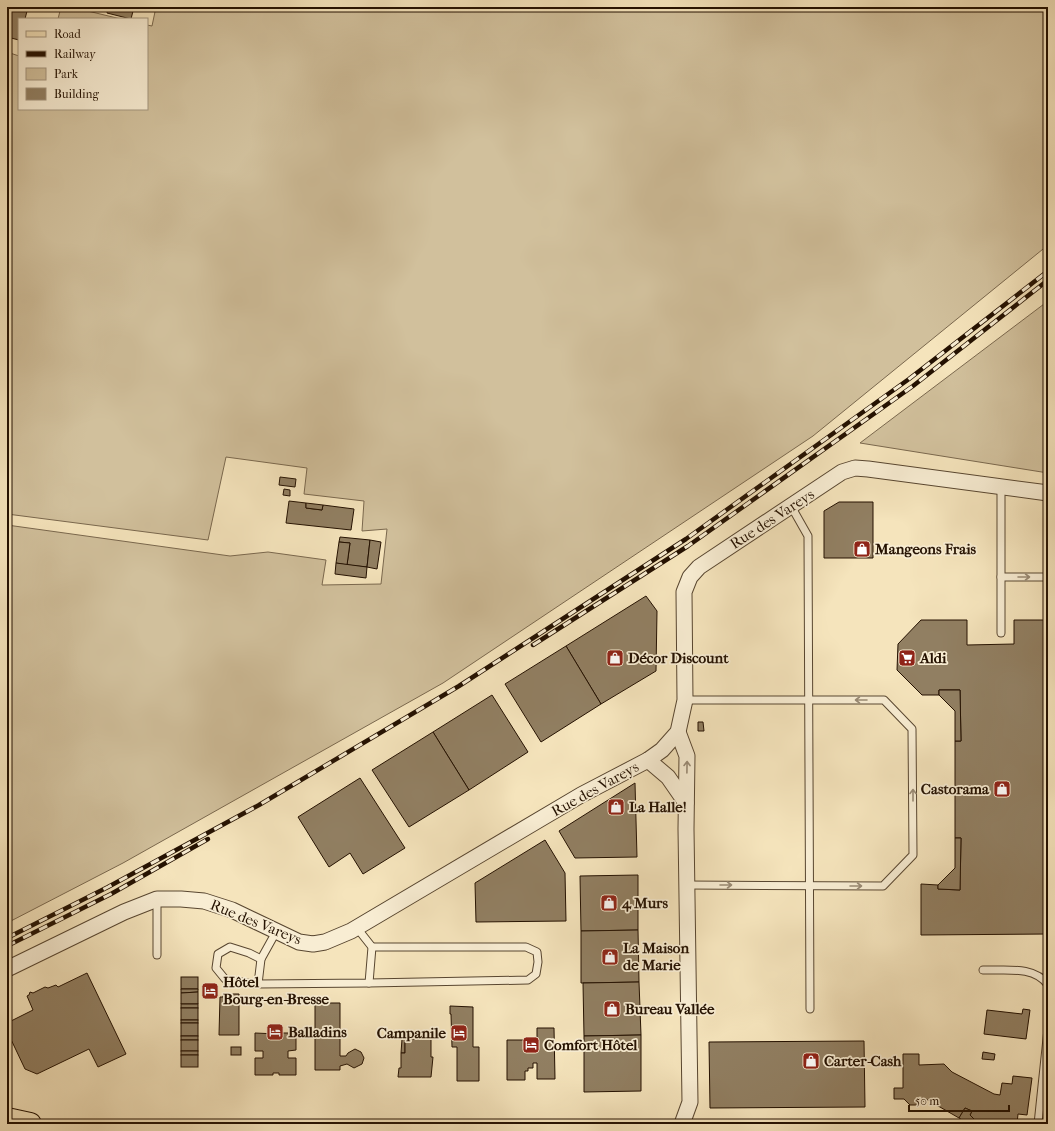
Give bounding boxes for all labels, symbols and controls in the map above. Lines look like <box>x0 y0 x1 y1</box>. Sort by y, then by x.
legend <box>18 18 148 110</box>
text: Road <box>54 27 81 41</box>
text: Railway <box>54 47 96 61</box>
text: Park <box>54 67 79 81</box>
text: Building <box>54 87 99 101</box>
street label: Rue des Vareys <box>727 485 818 553</box>
shop icon: Mangeons Frais <box>852 539 872 559</box>
place label: Mangeons Frais <box>874 540 977 558</box>
one-way arrow <box>1017 573 1030 581</box>
shop icon: Décor Discount <box>605 648 625 668</box>
supermarket icon: Aldi <box>897 648 917 668</box>
place label: Décor Discount <box>628 649 729 667</box>
place label: Aldi <box>919 649 947 667</box>
one-way arrow <box>855 696 868 704</box>
street label: Rue des Vareys <box>548 757 642 820</box>
one-way arrow <box>683 761 691 774</box>
shop icon: Castorama <box>992 779 1012 799</box>
place label: Castorama <box>921 780 990 798</box>
one-way arrow <box>909 789 916 802</box>
shop icon: La Halle! <box>606 797 626 817</box>
place label: La Halle! <box>629 798 687 816</box>
one-way arrow <box>719 881 732 889</box>
one-way arrow <box>849 882 862 890</box>
shop icon: 4 Murs <box>599 893 619 913</box>
place label: 4 Murs <box>621 894 668 912</box>
street label: Rue des Vareys <box>208 896 305 949</box>
place label: La Maison de Marie <box>623 939 689 974</box>
shop icon: La Maison de Marie <box>600 947 620 967</box>
place label: Hôtel Bourg-en-Bresse <box>223 973 330 1008</box>
hotel icon: Hôtel Bourg-en-Bresse <box>200 981 220 1001</box>
shop icon: Bureau Vallée <box>602 999 622 1019</box>
place label: Bureau Vallée <box>625 1000 715 1018</box>
hotel icon: Balladins <box>265 1022 285 1042</box>
place label: Balladins <box>288 1023 347 1041</box>
hotel icon: Campanile <box>449 1023 469 1043</box>
place label: Campanile <box>377 1024 447 1042</box>
hotel icon: Comfort Hôtel <box>521 1035 541 1055</box>
place label: Comfort Hôtel <box>544 1036 638 1054</box>
shop icon: Carter-Cash <box>801 1051 821 1071</box>
place label: Carter-Cash <box>824 1052 902 1070</box>
scale bar <box>909 1087 1009 1113</box>
text: 50 m <box>915 1094 939 1108</box>

